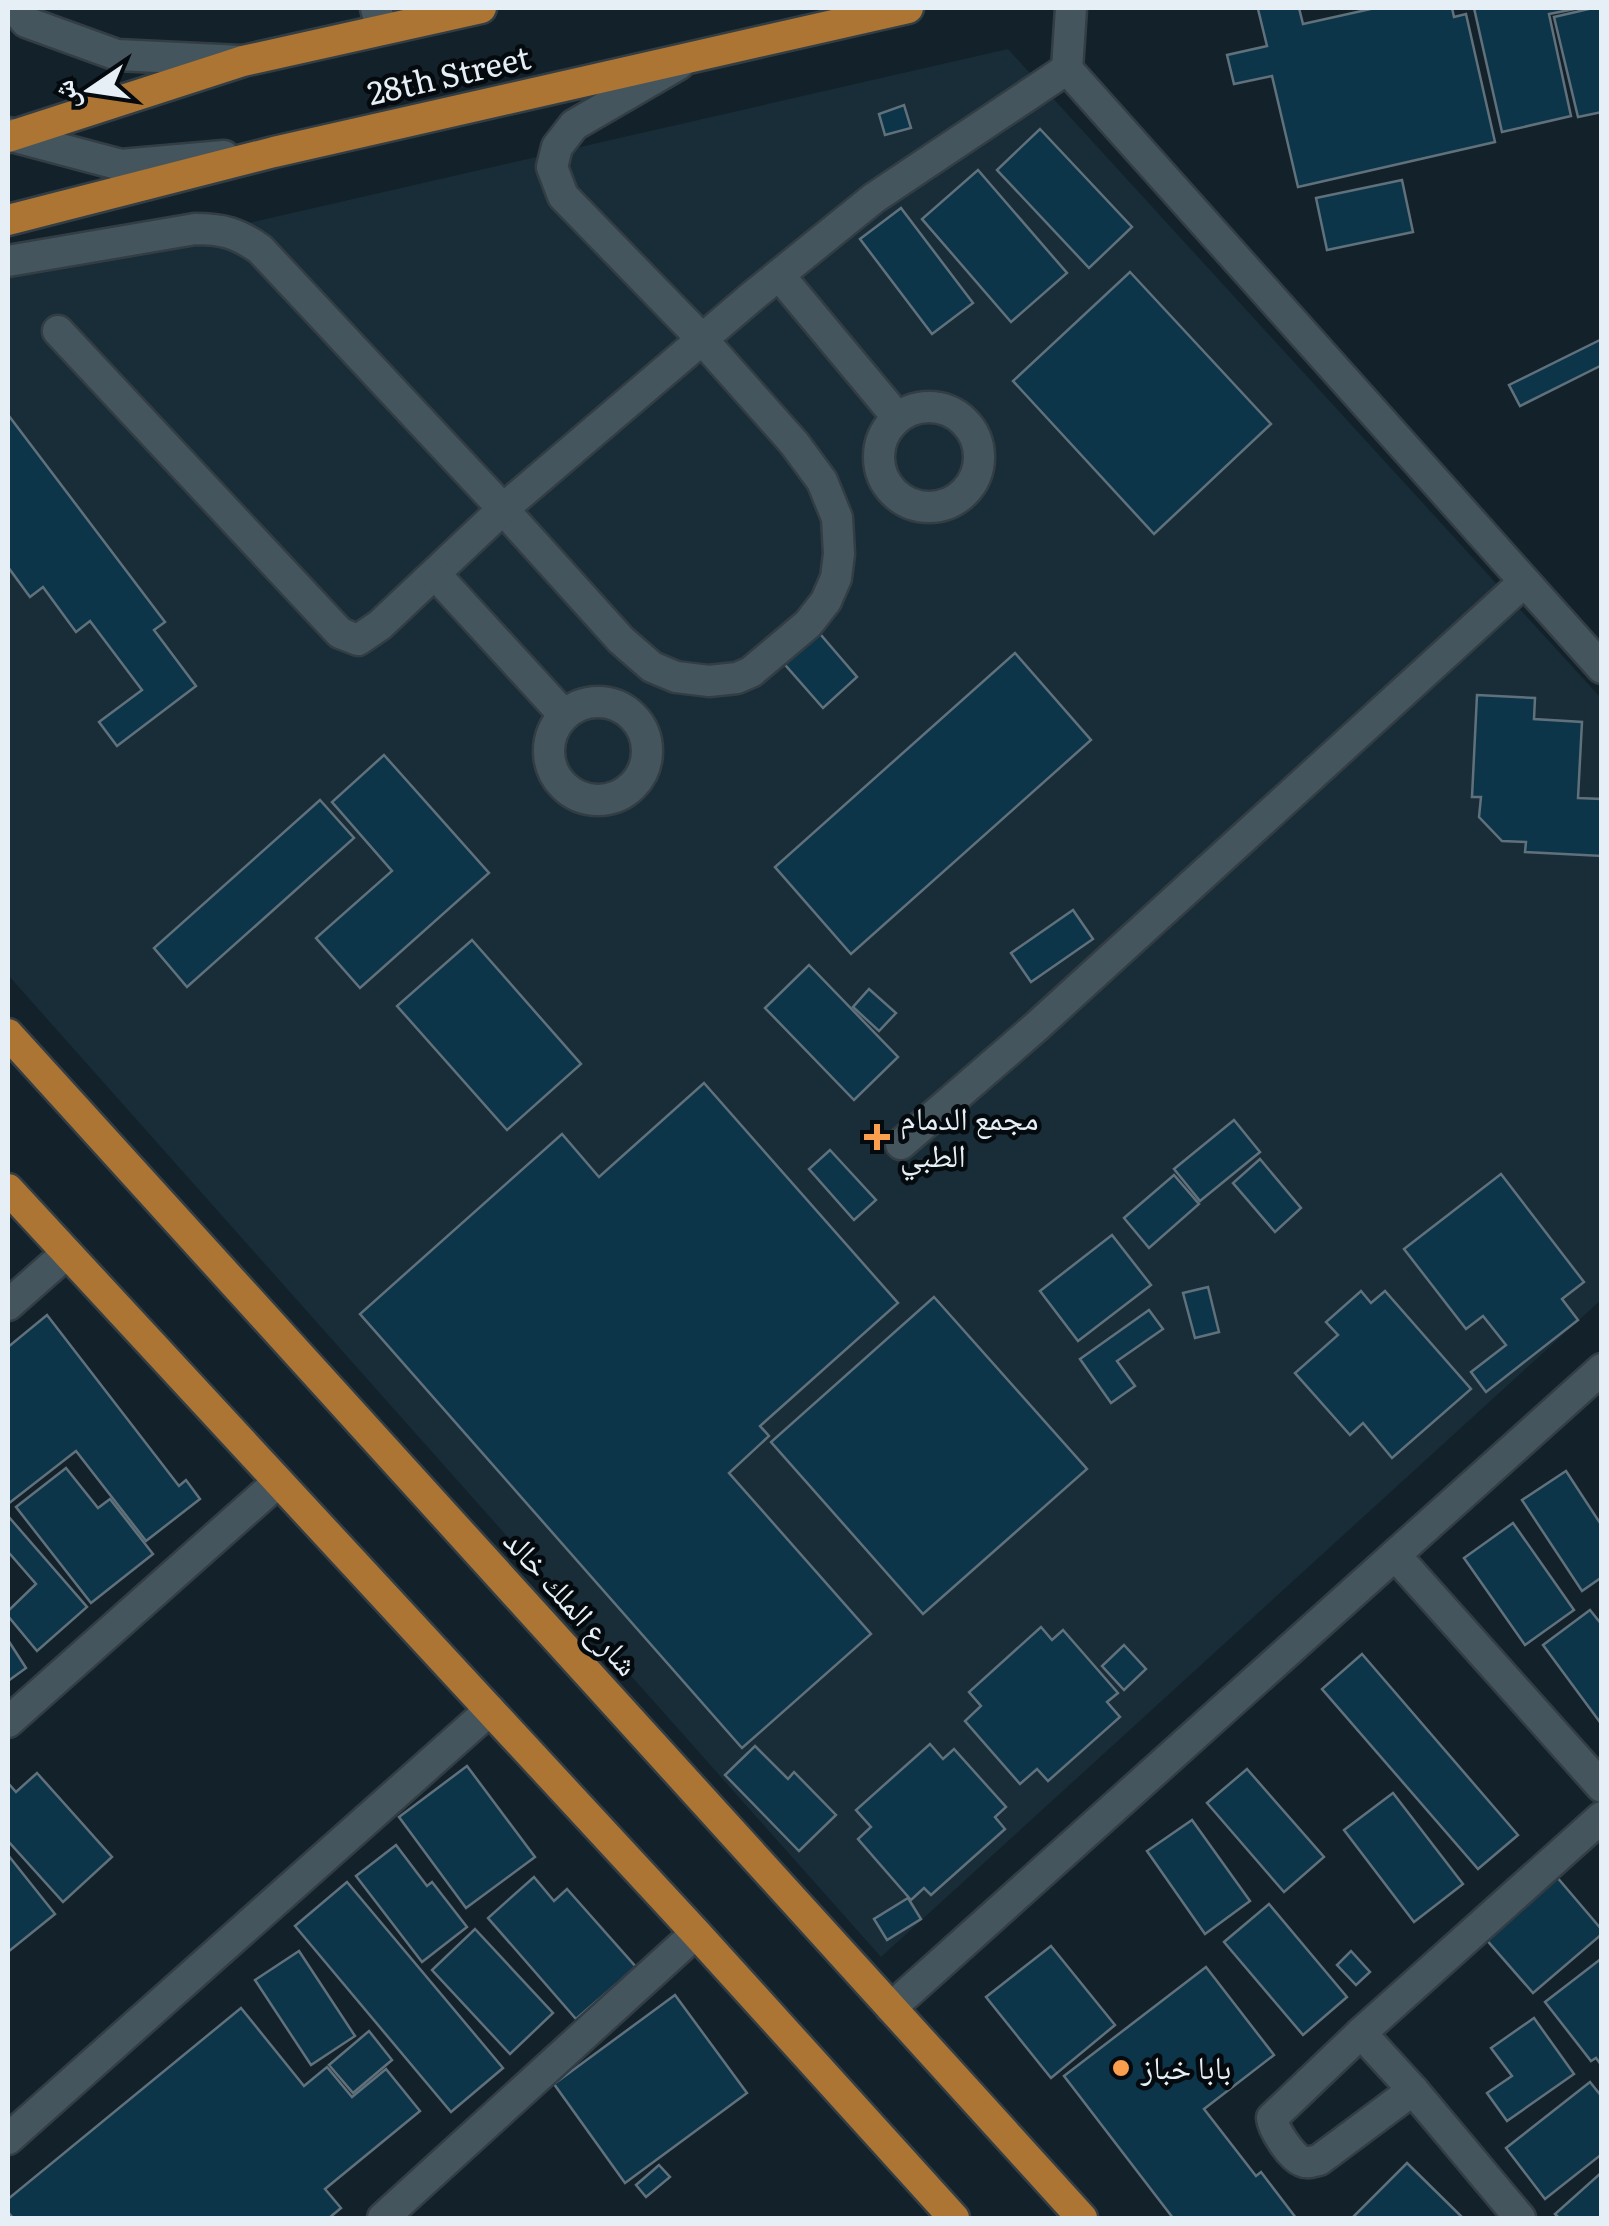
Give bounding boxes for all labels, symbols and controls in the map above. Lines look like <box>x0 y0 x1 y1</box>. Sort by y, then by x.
street label: 28th Street <box>362 31 535 115</box>
north arrow <box>40 40 140 140</box>
text: ش <box>40 77 87 115</box>
place label: مجمع الدمام الطبي <box>900 1092 1039 1181</box>
marker: مجمع الدمام الطبي <box>864 1124 890 1150</box>
street label: شارع الملك خالد <box>494 1517 652 1685</box>
place label: بابا خباز <box>1140 2041 1231 2089</box>
marker: بابا خباز <box>1110 2057 1132 2079</box>

